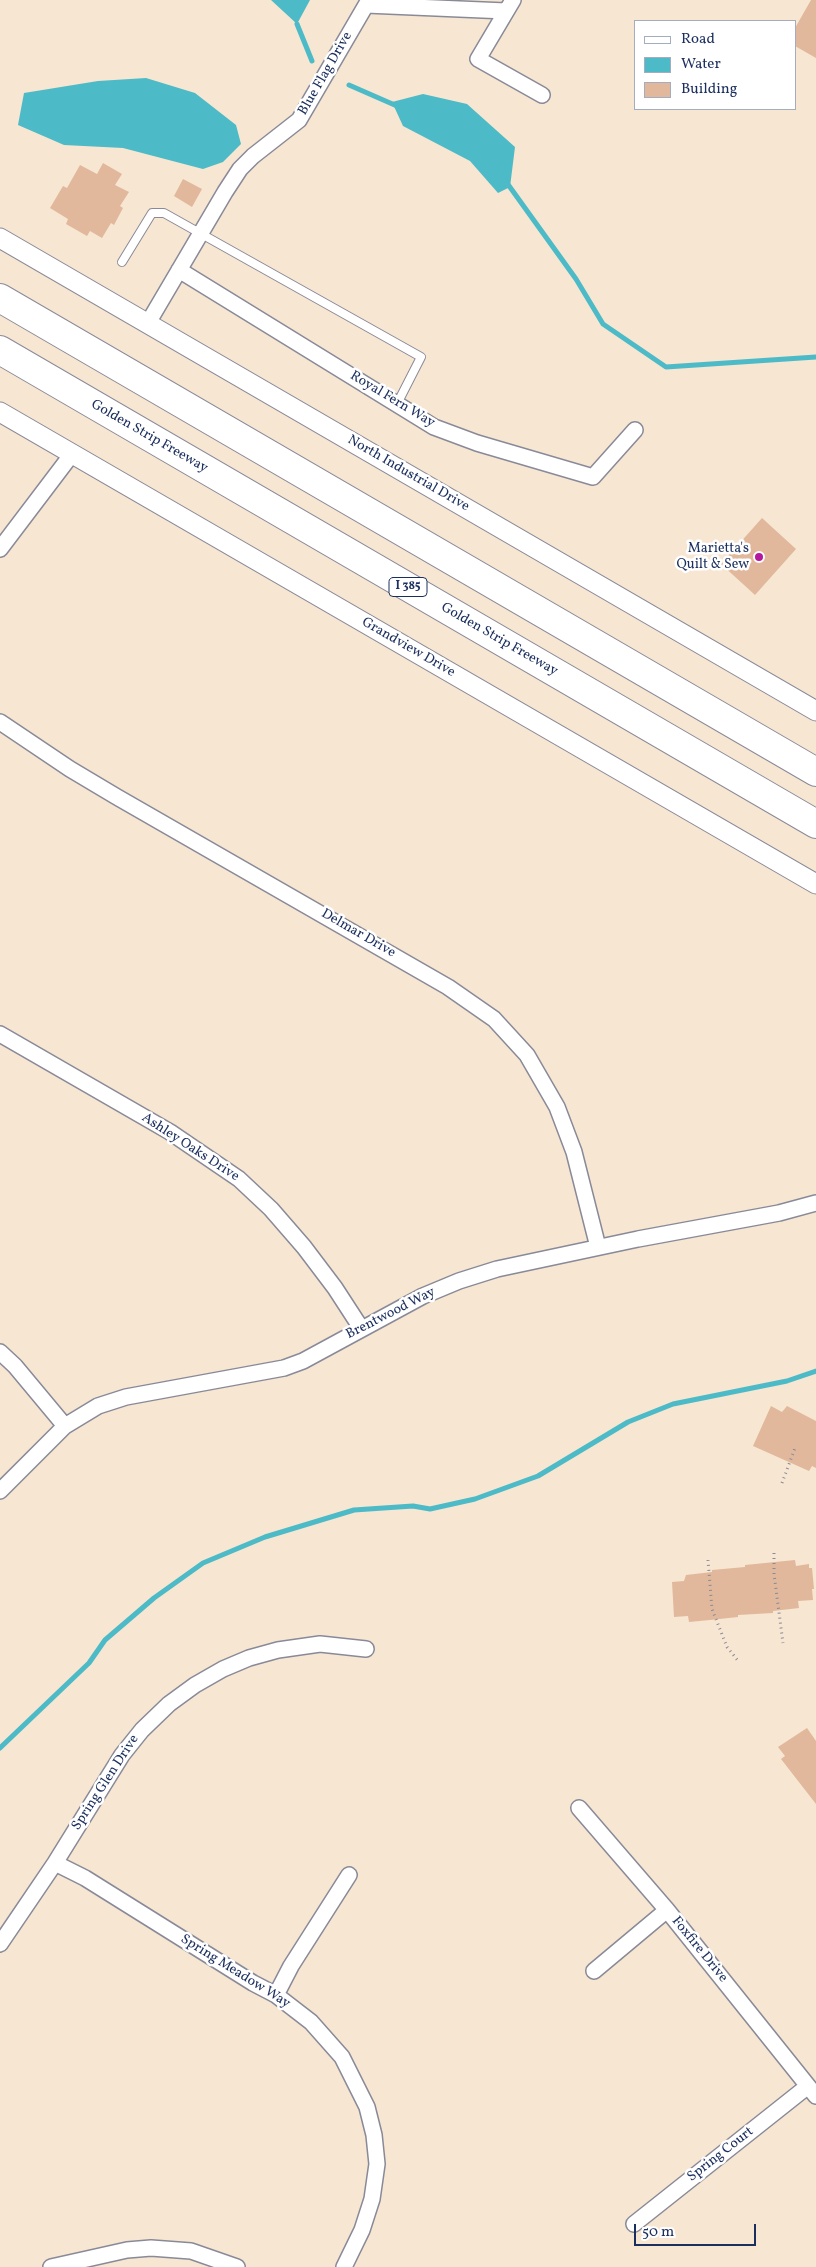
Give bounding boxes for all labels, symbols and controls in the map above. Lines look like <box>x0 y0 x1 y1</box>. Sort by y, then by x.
legend <box>634 20 796 110</box>
street label: Blue Flag Drive <box>295 29 357 119</box>
text: Road <box>681 29 715 50</box>
text: Water <box>681 54 721 75</box>
text: Building <box>681 79 737 100</box>
street label: Royal Fern Way <box>346 368 438 432</box>
street label: Golden Strip Freeway <box>87 397 211 477</box>
street label: North Industrial Drive <box>344 432 472 516</box>
place label: Marietta's Quilt & Sew <box>677 541 749 574</box>
marker: Marietta's Quilt & Sew <box>753 551 765 563</box>
road number: I 385 <box>389 578 427 596</box>
street label: Golden Strip Freeway <box>437 600 561 680</box>
street label: Grandview Drive <box>358 614 458 682</box>
street label: Delmar Drive <box>318 906 398 962</box>
street label: Ashley Oaks Drive <box>138 1110 242 1186</box>
street label: Brentwood Way <box>344 1284 438 1344</box>
street label: Spring Glen Drive <box>69 1732 143 1834</box>
street label: Foxfire Drive <box>667 1914 731 1986</box>
street label: Spring Meadow Way <box>177 1931 293 2013</box>
street label: Spring Court <box>685 2124 757 2186</box>
scale bar <box>636 2214 758 2246</box>
text: 50 m <box>642 2222 674 2243</box>

